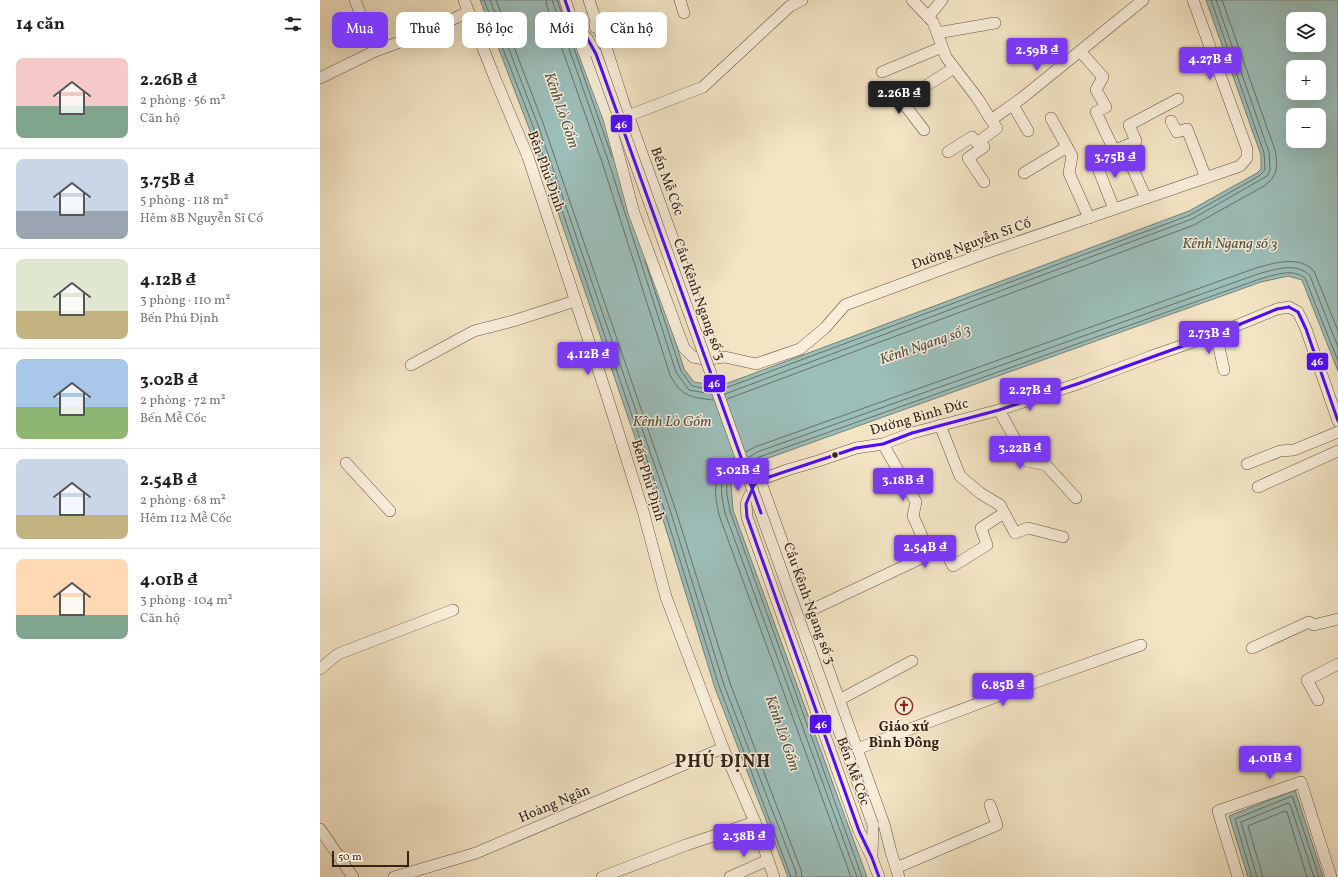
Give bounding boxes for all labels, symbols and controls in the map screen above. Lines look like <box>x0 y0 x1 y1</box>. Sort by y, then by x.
chip: Mua <box>332 12 388 48</box>
chip: Thuê <box>396 12 454 48</box>
chip: Bộ lọc <box>462 12 527 48</box>
chip: Mới <box>535 12 588 48</box>
chip: Căn hộ <box>596 12 667 48</box>
map controls <box>1286 12 1326 148</box>
button: layers <box>1286 12 1326 52</box>
text: 14 căn <box>16 13 65 36</box>
icon: filters <box>282 13 304 35</box>
pin: 2.59B ₫ <box>1000 38 1074 72</box>
text: 2.59B ₫ <box>1016 42 1058 60</box>
pin: 4.27B ₫ <box>1173 47 1247 81</box>
text: 4.27B ₫ <box>1188 51 1232 69</box>
button: + <box>1286 60 1326 100</box>
text: 2.26B ₫ <box>140 69 197 92</box>
water label: Kênh Lò Gốm <box>538 70 584 152</box>
icon: home <box>48 74 96 122</box>
pin: 2.26B ₫ <box>862 81 936 115</box>
text: 2.26B ₫ <box>877 85 921 103</box>
text: 2 phòng · 56 m² <box>140 92 225 110</box>
button: − <box>1286 108 1326 148</box>
text: Căn hộ <box>140 110 180 128</box>
line badge: 46 <box>610 114 633 133</box>
text: 46 <box>615 118 627 133</box>
street label: Bến Phú Định <box>522 128 569 215</box>
street label: Bến Mễ Cốc <box>645 145 688 218</box>
pin: 3.75B ₫ <box>1078 145 1152 179</box>
text: 3.75B ₫ <box>1094 149 1136 167</box>
text: 3.75B ₫ <box>140 169 194 192</box>
icon: home <box>48 175 96 223</box>
text: 5 phòng · 118 m² <box>140 192 229 210</box>
text: Hẻm 8B Nguyễn Sĩ Cố <box>140 210 263 228</box>
street label: Đường Nguyễn Sĩ Cố <box>909 214 1035 275</box>
water label: Kênh Ngang số 3 <box>1182 234 1278 255</box>
street label: Cầu Kênh Ngang số 3 <box>668 236 729 363</box>
text: 4.12B ₫ <box>140 269 196 292</box>
icon: home <box>48 275 96 323</box>
text: 3 phòng · 110 m² <box>140 292 230 310</box>
text: Bến Phú Định <box>140 310 219 328</box>
water label: Kênh Ngang số 3 <box>877 320 974 371</box>
pin: 2.73B ₫ <box>1172 321 1246 355</box>
text: 2.73B ₫ <box>1188 325 1230 343</box>
pin: 4.12B ₫ <box>551 342 625 376</box>
text: 4.12B ₫ <box>567 346 609 364</box>
line badge: 46 <box>1306 352 1329 371</box>
text: 46 <box>1311 355 1323 370</box>
text: 3.02B ₫ <box>140 369 198 392</box>
line badge: 46 <box>703 374 726 393</box>
icon: home <box>48 375 96 423</box>
text: 46 <box>708 377 720 392</box>
pin: 2.27B ₫ <box>993 378 1067 412</box>
text: 2.27B ₫ <box>1009 382 1051 400</box>
text: 2 phòng · 72 m² <box>140 392 226 410</box>
street label: Đường Bình Đức <box>868 394 971 441</box>
text: Bến Mễ Cốc <box>140 410 206 428</box>
water label: Kênh Lò Gốm <box>632 412 712 433</box>
pin: 3.22B ₫ <box>983 436 1057 470</box>
street label: Bến Phú Định <box>626 437 669 524</box>
text: 3.22B ₫ <box>998 440 1042 458</box>
unlabelled marker <box>830 450 840 460</box>
pin: 3.02B ₫ <box>701 458 775 492</box>
text: 3.02B ₫ <box>716 462 760 480</box>
pin: 3.18B ₫ <box>866 468 940 502</box>
text: 2.54B ₫ <box>140 469 197 492</box>
text: 3.18B ₫ <box>882 472 924 490</box>
icon: home <box>48 475 96 523</box>
text: 2 phòng · 68 m² <box>140 492 226 510</box>
text: Hẻm 112 Mễ Cốc <box>140 510 232 528</box>
pin: 2.54B ₫ <box>888 535 962 569</box>
text: 2.54B ₫ <box>903 539 947 557</box>
street label: Cầu Kênh Ngang số 3 <box>778 540 839 667</box>
text: 4.01B ₫ <box>140 569 198 592</box>
icon: home <box>48 575 96 623</box>
text: 3 phòng · 104 m² <box>140 592 233 610</box>
text: Căn hộ <box>140 610 180 628</box>
pin: 6.85B ₫ <box>966 673 1040 707</box>
text: 6.85B ₫ <box>981 677 1025 695</box>
water label: Kênh Lò Gốm <box>759 693 805 775</box>
church icon: Giáo xứ Bình Đông <box>894 696 914 716</box>
line badge: 46 <box>809 714 832 734</box>
text: 46 <box>815 718 827 733</box>
place label: Giáo xứ Bình Đông <box>869 718 940 753</box>
street label: Bến Mễ Cốc <box>831 735 874 808</box>
pin: 4.01B ₫ <box>1233 746 1307 780</box>
district label: PHÚ ĐỊNH <box>675 750 771 775</box>
text: 4.01B ₫ <box>1248 750 1292 768</box>
street label: Hoàng Ngân <box>516 781 593 828</box>
pin: 2.38B ₫ <box>707 824 781 858</box>
text: 2.38B ₫ <box>722 828 766 846</box>
scale bar <box>332 849 409 868</box>
text: 50 m <box>338 850 362 865</box>

